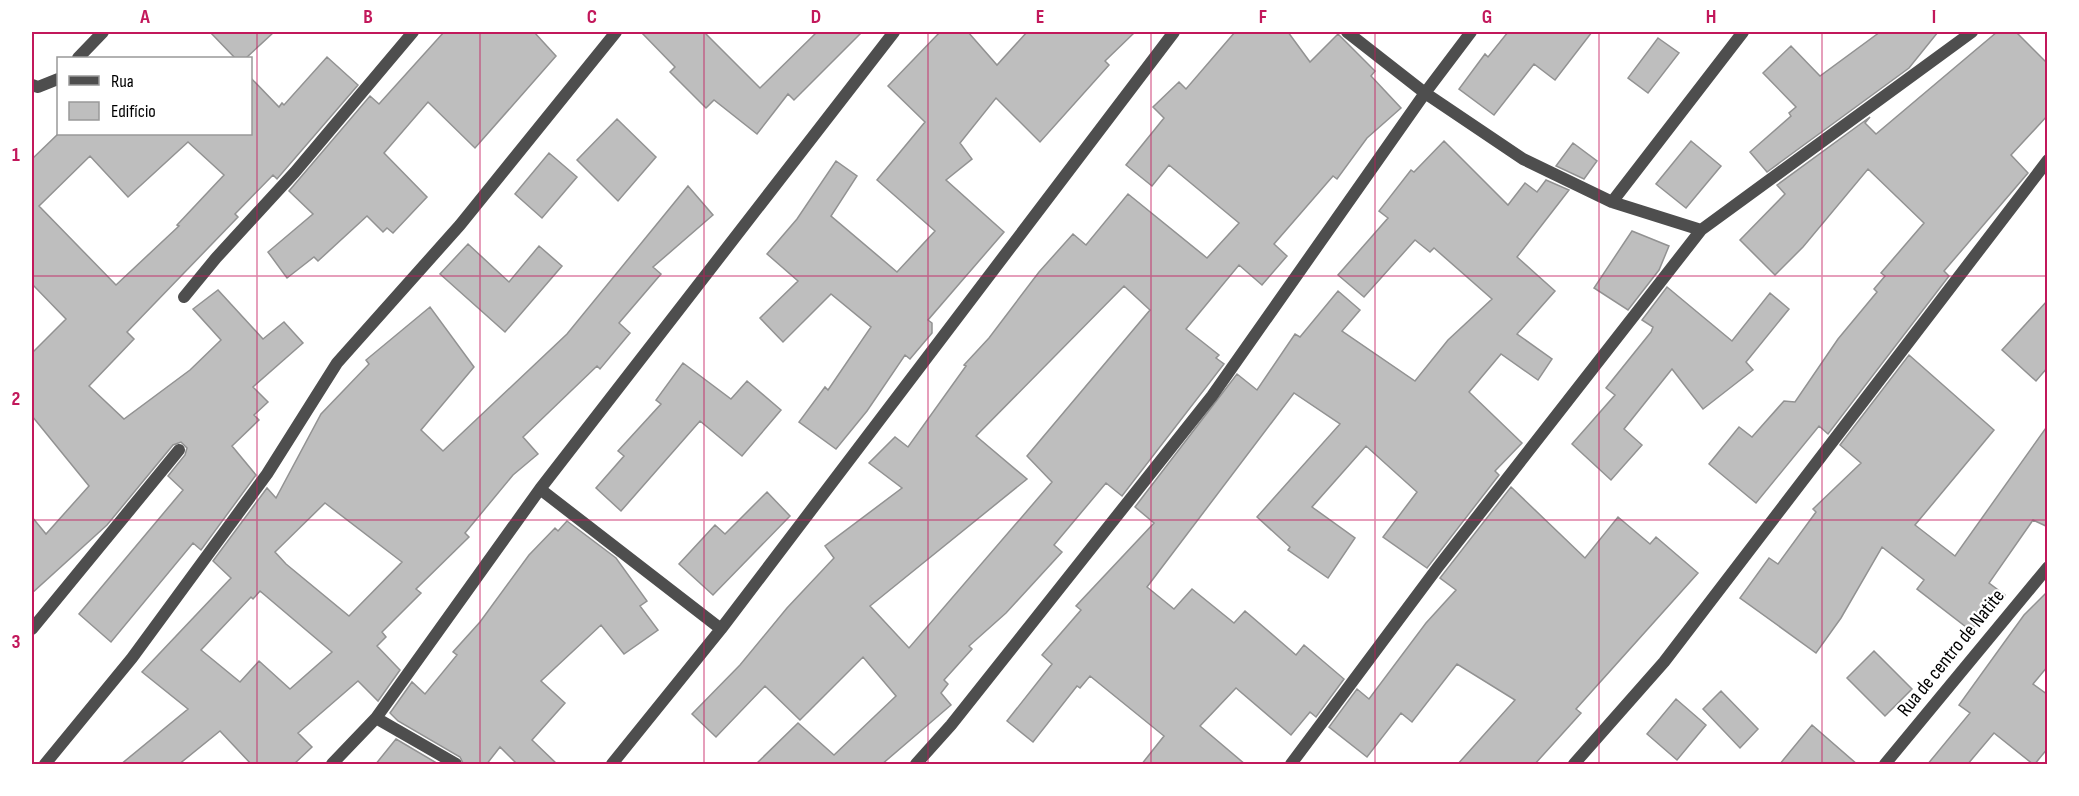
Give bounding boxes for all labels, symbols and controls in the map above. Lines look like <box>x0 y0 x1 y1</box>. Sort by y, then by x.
text: A <box>139 5 150 29</box>
text: B <box>363 5 373 29</box>
text: C <box>587 5 597 29</box>
text: D <box>811 5 821 29</box>
text: E <box>1036 5 1044 29</box>
text: F <box>1259 5 1267 29</box>
text: G <box>1482 5 1492 29</box>
text: H <box>1706 5 1716 29</box>
text: I <box>1932 5 1936 29</box>
legend <box>57 57 252 135</box>
text: Rua <box>111 71 134 92</box>
text: Edifício <box>111 101 156 122</box>
text: 1 <box>12 143 20 167</box>
text: 2 <box>12 387 20 411</box>
street label: Rua de centro de Natite <box>1892 584 2010 722</box>
text: 3 <box>12 630 21 654</box>

